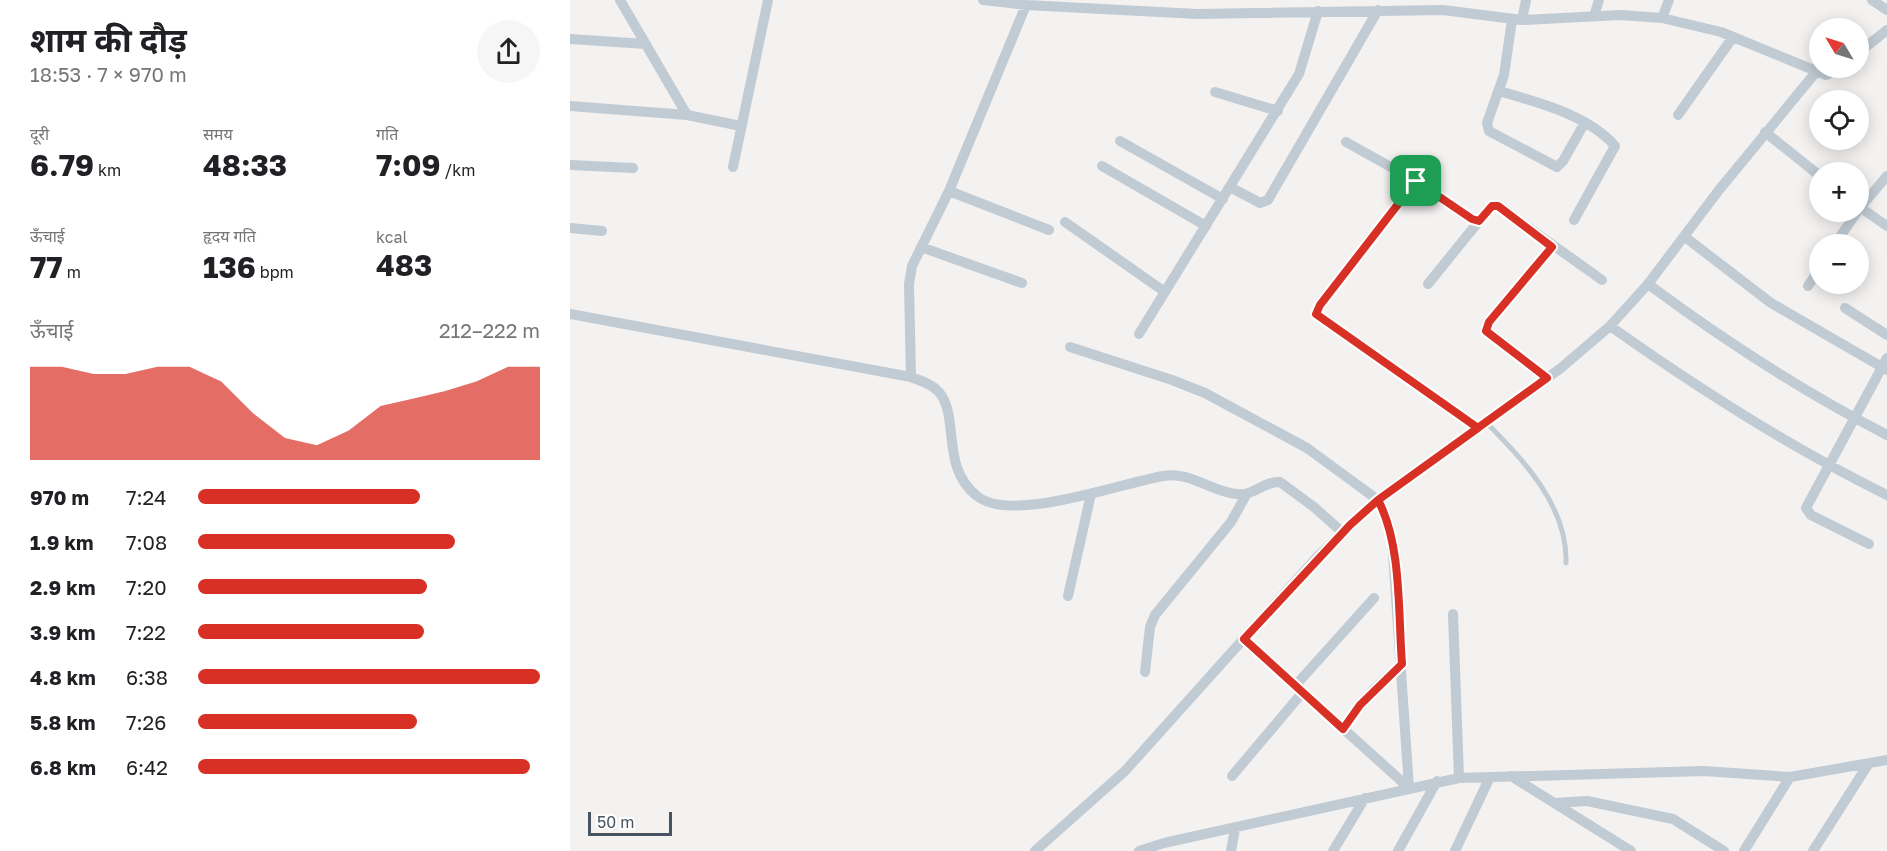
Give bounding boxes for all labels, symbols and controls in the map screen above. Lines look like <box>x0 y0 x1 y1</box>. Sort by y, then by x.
north arrow <box>1809 18 1869 78</box>
map controls <box>1809 18 1869 294</box>
text: शाम की दौड़ <box>30 20 187 59</box>
button: share <box>477 20 540 83</box>
text: 18:53 · 7 × 970 m <box>30 62 187 86</box>
button: locate <box>1809 90 1869 150</box>
text: दूरी <box>30 124 49 144</box>
text: समय <box>203 124 233 144</box>
text: गति <box>376 124 398 144</box>
text: 6.79 <box>30 147 94 183</box>
text: 48:33 <box>203 147 287 183</box>
text: 7:09 <box>376 147 441 183</box>
pin <box>1390 155 1441 206</box>
text: km <box>94 160 121 180</box>
text: /km <box>441 160 475 180</box>
button: + <box>1809 162 1869 222</box>
icon: arrive <box>1399 164 1432 197</box>
text: ऊँचाई <box>30 226 65 246</box>
text: हृदय गति <box>203 226 256 246</box>
text: kcal <box>376 227 408 247</box>
button: − <box>1809 234 1869 294</box>
text: 483 <box>376 247 432 283</box>
text: 77 <box>30 249 63 285</box>
text: 136 <box>203 249 256 285</box>
text: m <box>63 262 81 282</box>
text: bpm <box>256 262 294 282</box>
text: ऊँचाई <box>30 318 73 342</box>
text: 212–222 m <box>439 318 540 342</box>
text: 970 m <box>30 485 89 509</box>
text: 7:24 <box>126 485 166 509</box>
text: 1.9 km <box>30 530 94 554</box>
text: 7:08 <box>126 530 167 554</box>
text: 2.9 km <box>30 575 95 599</box>
text: 7:20 <box>126 575 167 599</box>
text: 3.9 km <box>30 620 95 644</box>
text: 7:22 <box>126 620 166 644</box>
text: 4.8 km <box>30 665 96 689</box>
text: 6:38 <box>126 665 168 689</box>
text: 5.8 km <box>30 710 96 734</box>
text: 7:26 <box>126 710 166 734</box>
text: 6.8 km <box>30 755 96 779</box>
text: 6:42 <box>126 755 168 779</box>
scale bar <box>588 809 672 836</box>
text: 50 m <box>597 812 634 832</box>

